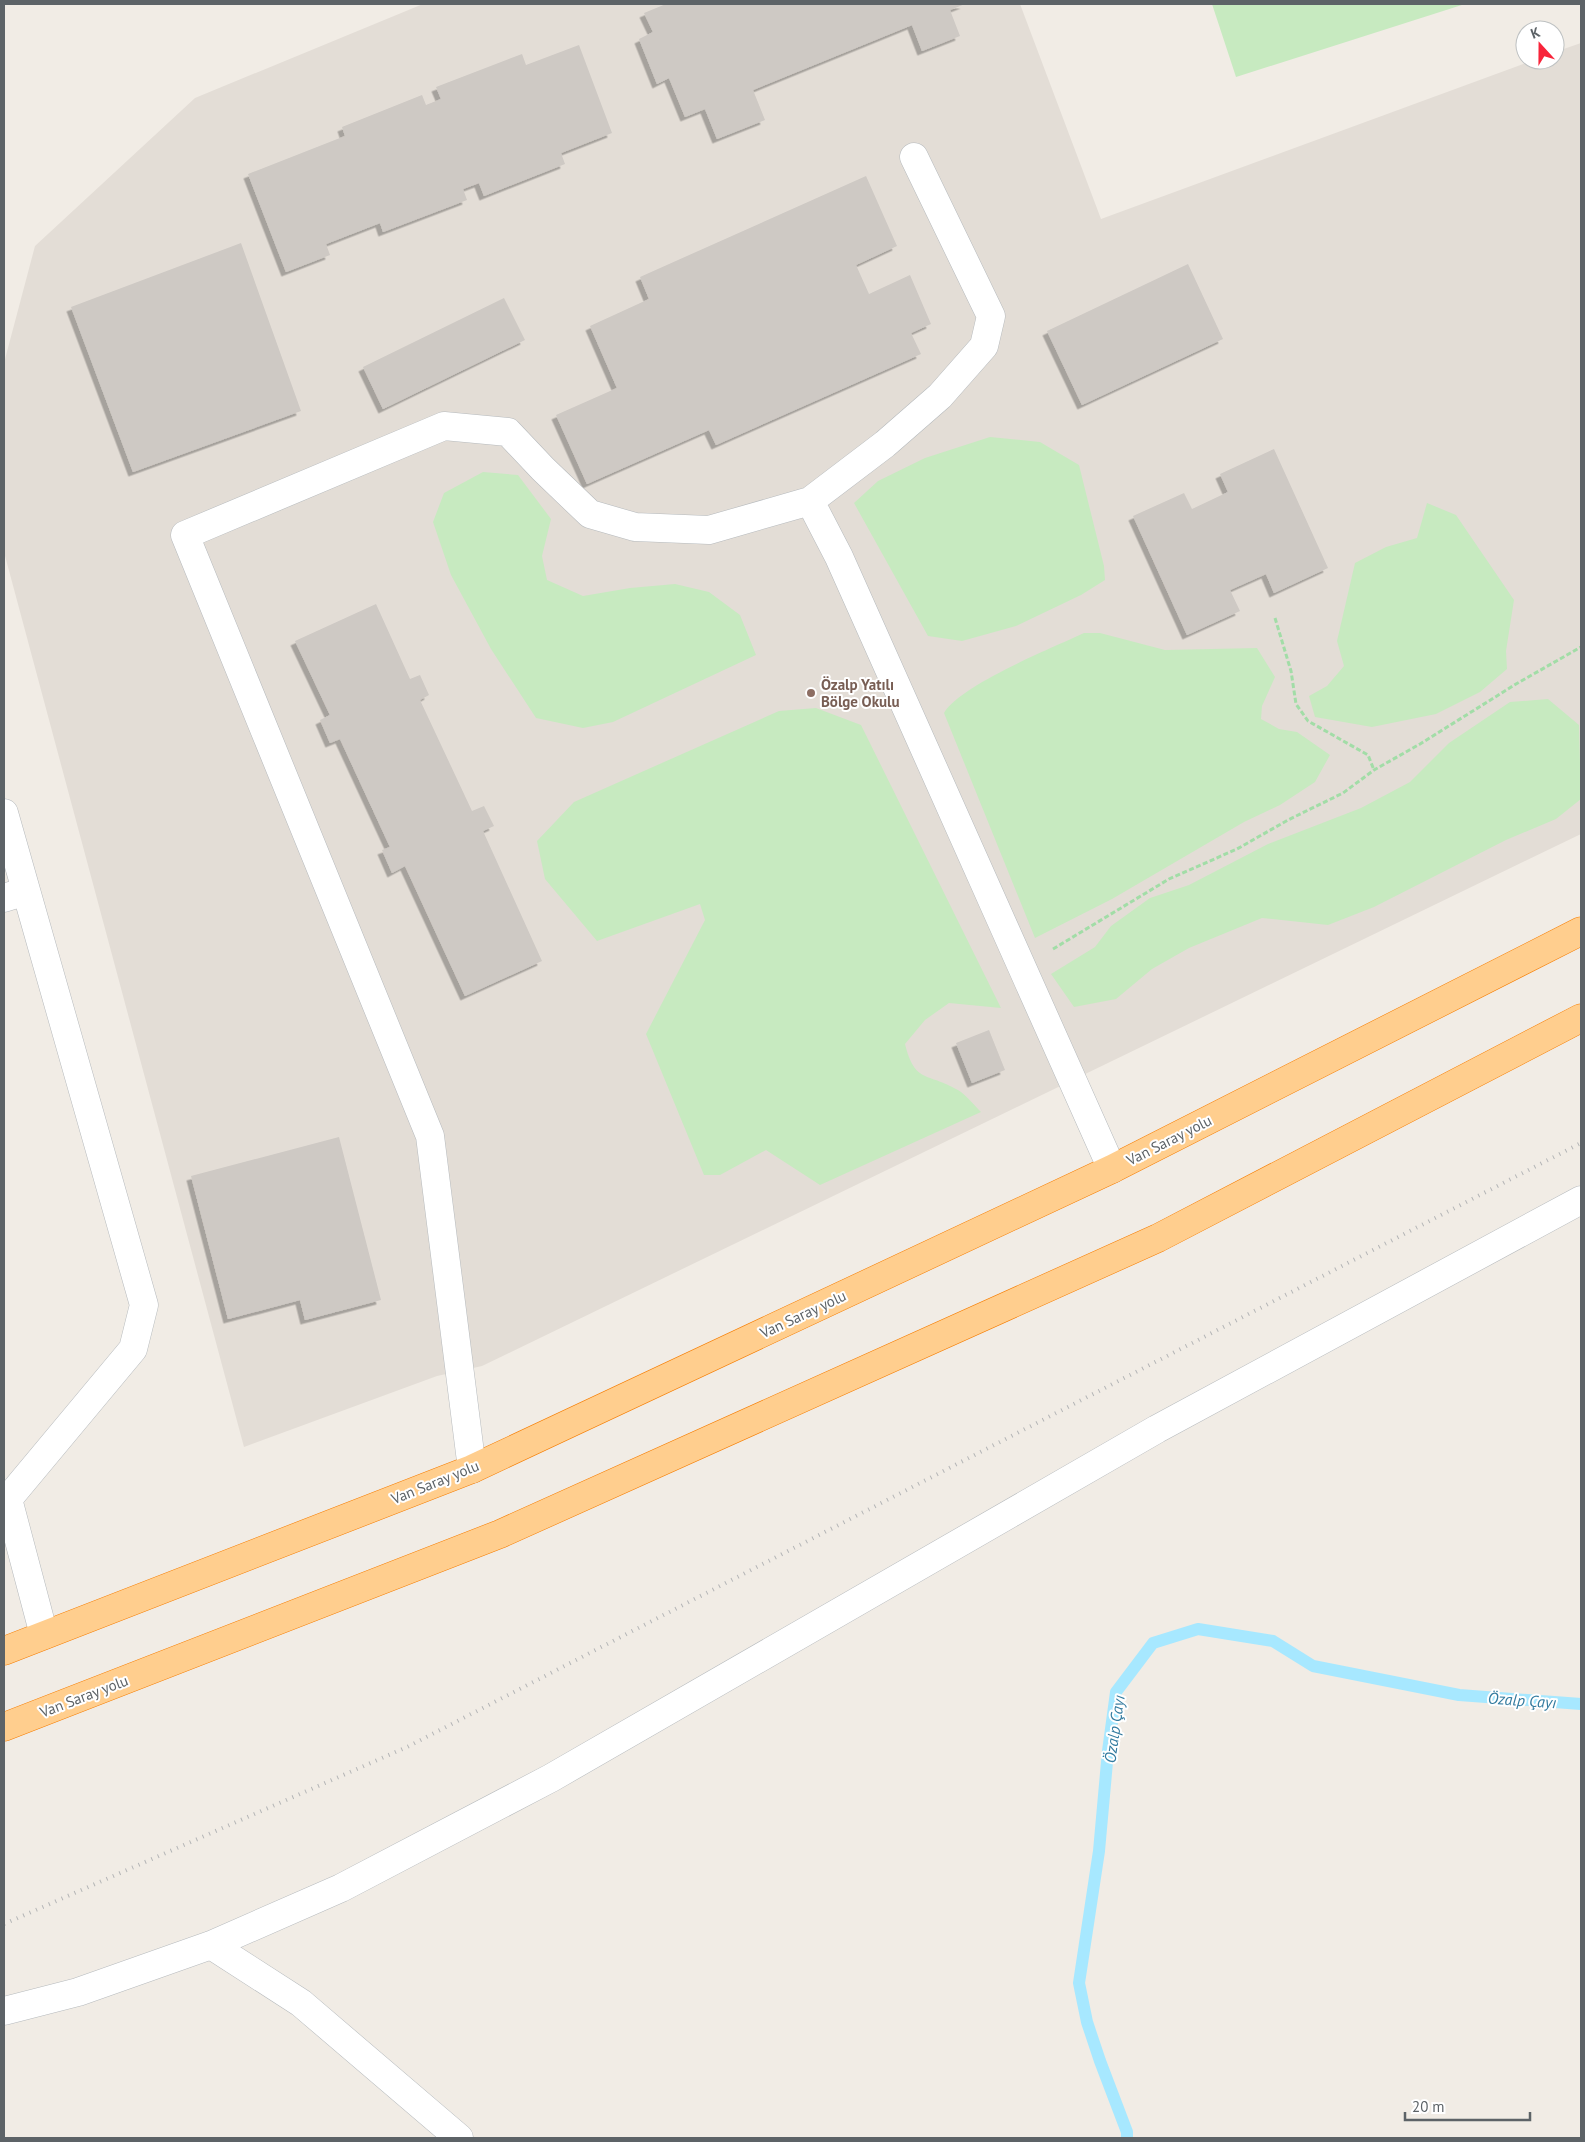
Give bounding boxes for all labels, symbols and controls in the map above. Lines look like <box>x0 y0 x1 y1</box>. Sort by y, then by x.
north arrow <box>1515 20 1565 70</box>
text: K <box>1528 23 1543 43</box>
place label: Özalp Yatılı Bölge Okulu <box>821 675 900 711</box>
marker: Özalp Yatılı Bölge Okulu <box>805 687 817 699</box>
street label: Van Saray yolu <box>1122 1110 1215 1170</box>
street label: Van Saray yolu <box>756 1286 849 1343</box>
street label: Van Saray yolu <box>387 1456 482 1509</box>
street label: Van Saray yolu <box>36 1670 131 1722</box>
water label: Özalp Çayı <box>1487 1688 1557 1712</box>
water label: Özalp Çayı <box>1099 1694 1129 1764</box>
scale bar <box>1405 2090 1530 2122</box>
text: 20 m <box>1412 2097 1445 2116</box>

